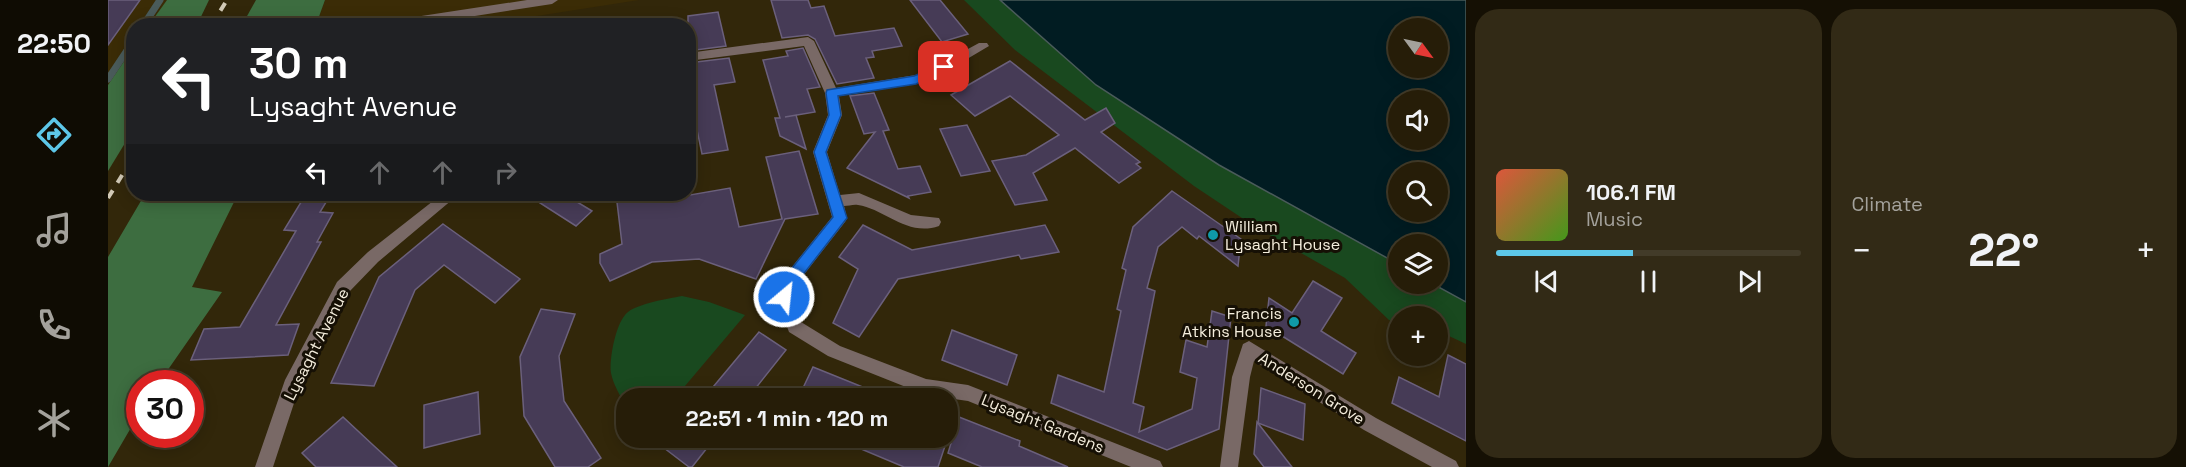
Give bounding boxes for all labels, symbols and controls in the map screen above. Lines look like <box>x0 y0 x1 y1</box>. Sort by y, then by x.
north arrow <box>1388 18 1448 78</box>
map controls <box>1388 18 1448 366</box>
text: 22:50 <box>17 26 91 61</box>
text: 30 m <box>249 37 348 90</box>
pin <box>918 41 969 92</box>
icon: left <box>150 42 228 120</box>
icon: arrive <box>927 50 960 83</box>
text: Lysaght Avenue <box>249 89 457 124</box>
button: sound <box>1388 90 1448 150</box>
icon: directions <box>33 114 75 156</box>
icon: left <box>300 156 333 189</box>
icon: ahead <box>363 156 396 189</box>
icon: ahead <box>426 156 459 189</box>
icon: right <box>489 156 522 189</box>
button: search <box>1388 162 1448 222</box>
text: 106.1 FM <box>1586 178 1676 206</box>
text: Climate <box>1852 191 1923 217</box>
text: Music <box>1586 206 1643 232</box>
icon: music <box>33 209 75 251</box>
place label: William Lysaght House <box>1225 216 1340 255</box>
text: 22° <box>1968 222 2039 279</box>
marker: William Lysaght House <box>1206 228 1220 242</box>
text: − <box>1852 230 1872 272</box>
text: + <box>2136 230 2156 272</box>
button: layers <box>1388 234 1448 294</box>
position arrow <box>752 265 816 329</box>
icon: previous <box>1530 265 1563 298</box>
icon: pause <box>1632 265 1665 298</box>
icon: next <box>1733 265 1766 298</box>
street label: Lysaght Avenue <box>279 284 354 404</box>
place label: Francis Atkins House <box>1182 303 1282 342</box>
icon: phone <box>33 304 75 346</box>
button: + <box>1388 306 1448 366</box>
marker: Francis Atkins House <box>1287 315 1301 329</box>
street label: Anderson Grove <box>1255 347 1369 430</box>
speed limit sign: 30 <box>126 370 204 448</box>
street label: Lysaght Gardens <box>978 389 1107 458</box>
icon: climate <box>33 399 75 441</box>
text: 22:51 · 1 min · 120 m <box>686 404 888 432</box>

